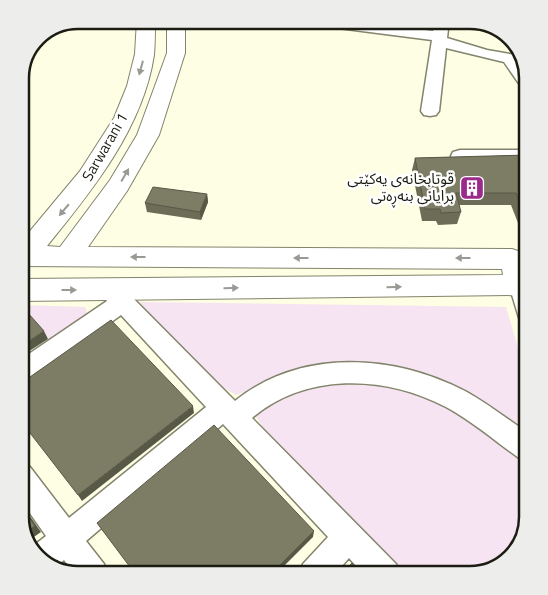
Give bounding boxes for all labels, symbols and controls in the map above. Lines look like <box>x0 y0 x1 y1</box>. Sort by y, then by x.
one-way arrow <box>137 61 145 76</box>
street label: Sarwarani 1 <box>76 108 133 185</box>
place label: قوتابخانەی یەکێتی برایانی بنەڕەتی <box>347 167 454 208</box>
one-way arrow <box>121 168 130 181</box>
building icon: قوتابخانەی یەکێتی برایانی بنەڕەتی <box>459 175 485 201</box>
one-way arrow <box>58 203 69 216</box>
one-way arrow <box>130 253 146 261</box>
one-way arrow <box>292 254 308 262</box>
one-way arrow <box>455 254 471 262</box>
one-way arrow <box>386 282 402 290</box>
one-way arrow <box>224 284 240 292</box>
one-way arrow <box>61 286 77 294</box>

